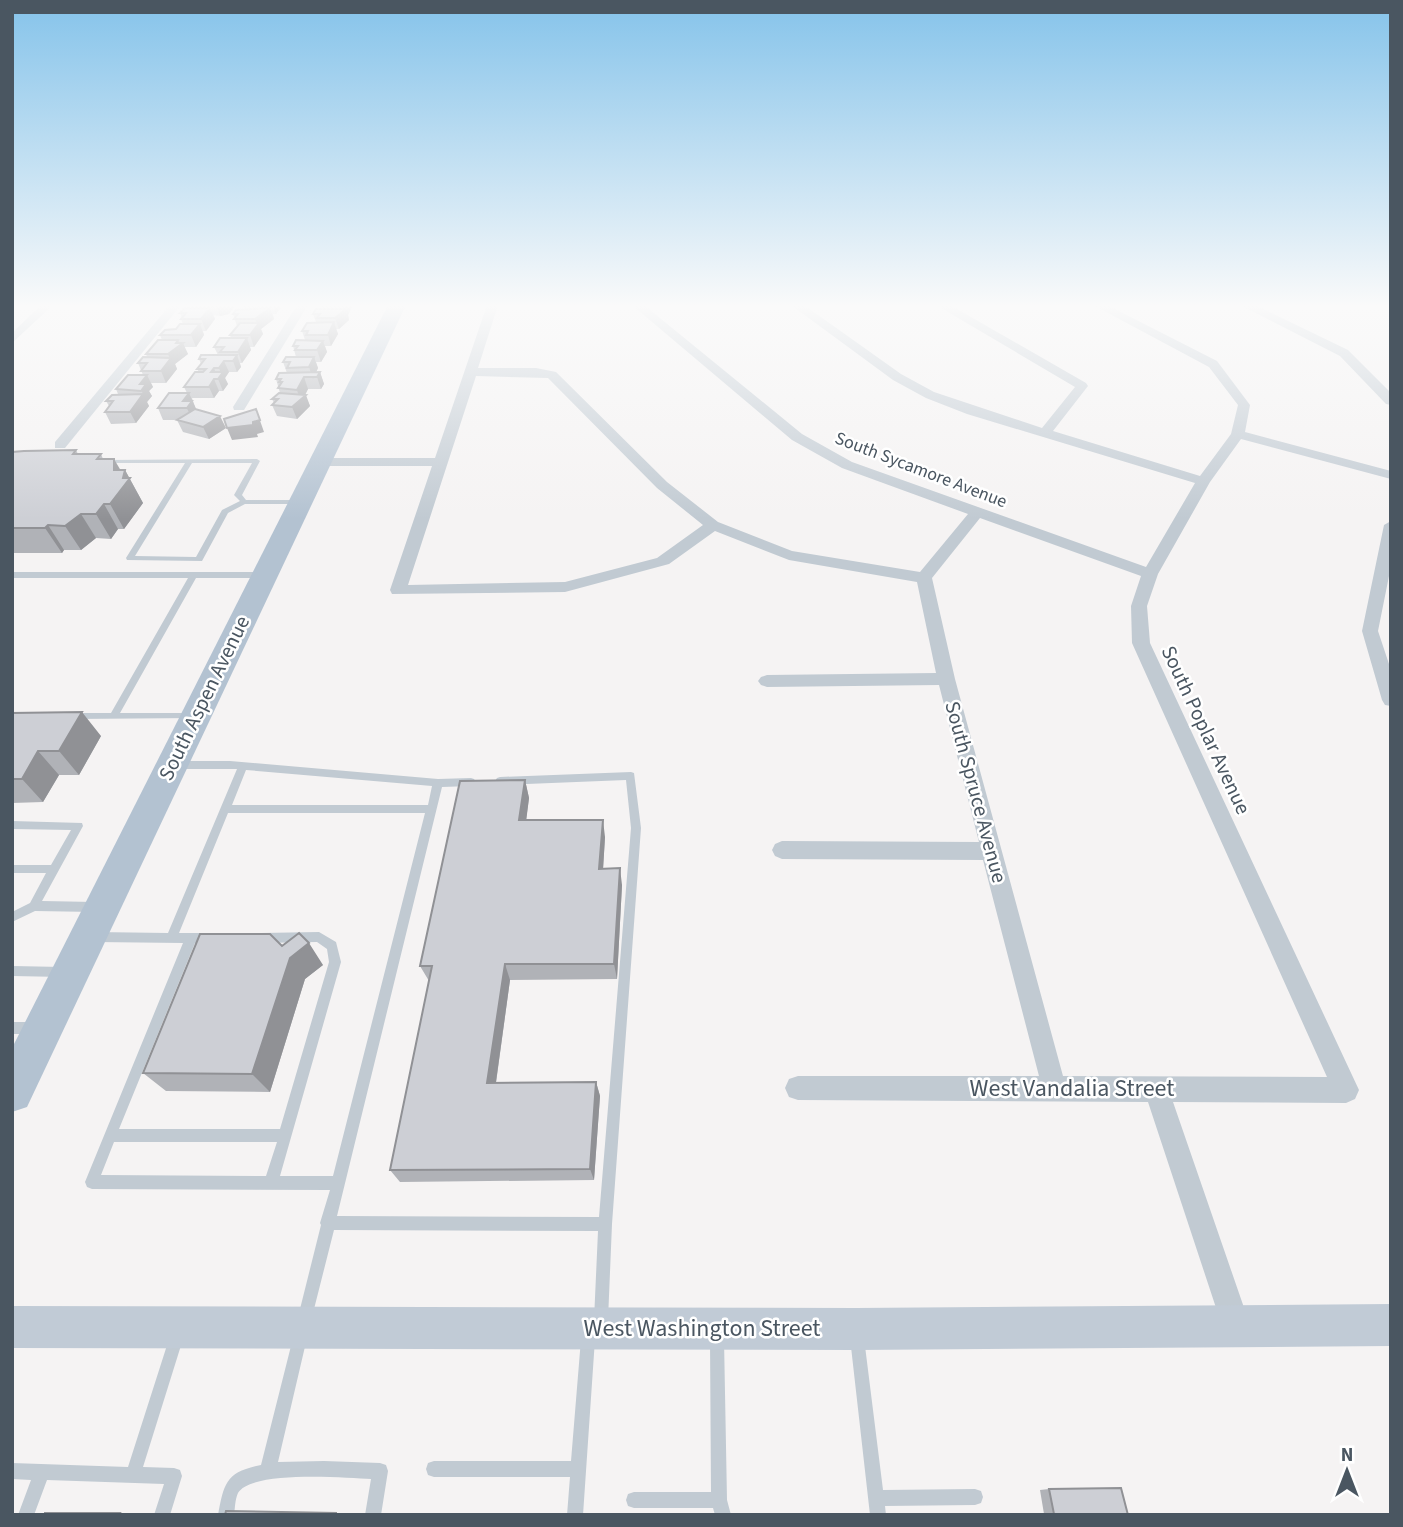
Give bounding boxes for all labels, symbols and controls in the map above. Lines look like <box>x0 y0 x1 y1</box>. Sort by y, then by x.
street label: South Sycamore Avenue <box>831 426 1011 514</box>
street label: South Aspen Avenue <box>151 611 257 785</box>
street label: South Poplar Avenue <box>1154 641 1258 819</box>
street label: South Spruce Avenue <box>937 698 1015 886</box>
street label: West Vandalia Street <box>970 1071 1174 1106</box>
street label: West Washington Street <box>584 1311 820 1346</box>
north arrow <box>1312 1436 1382 1506</box>
text: N <box>1341 1442 1353 1469</box>

